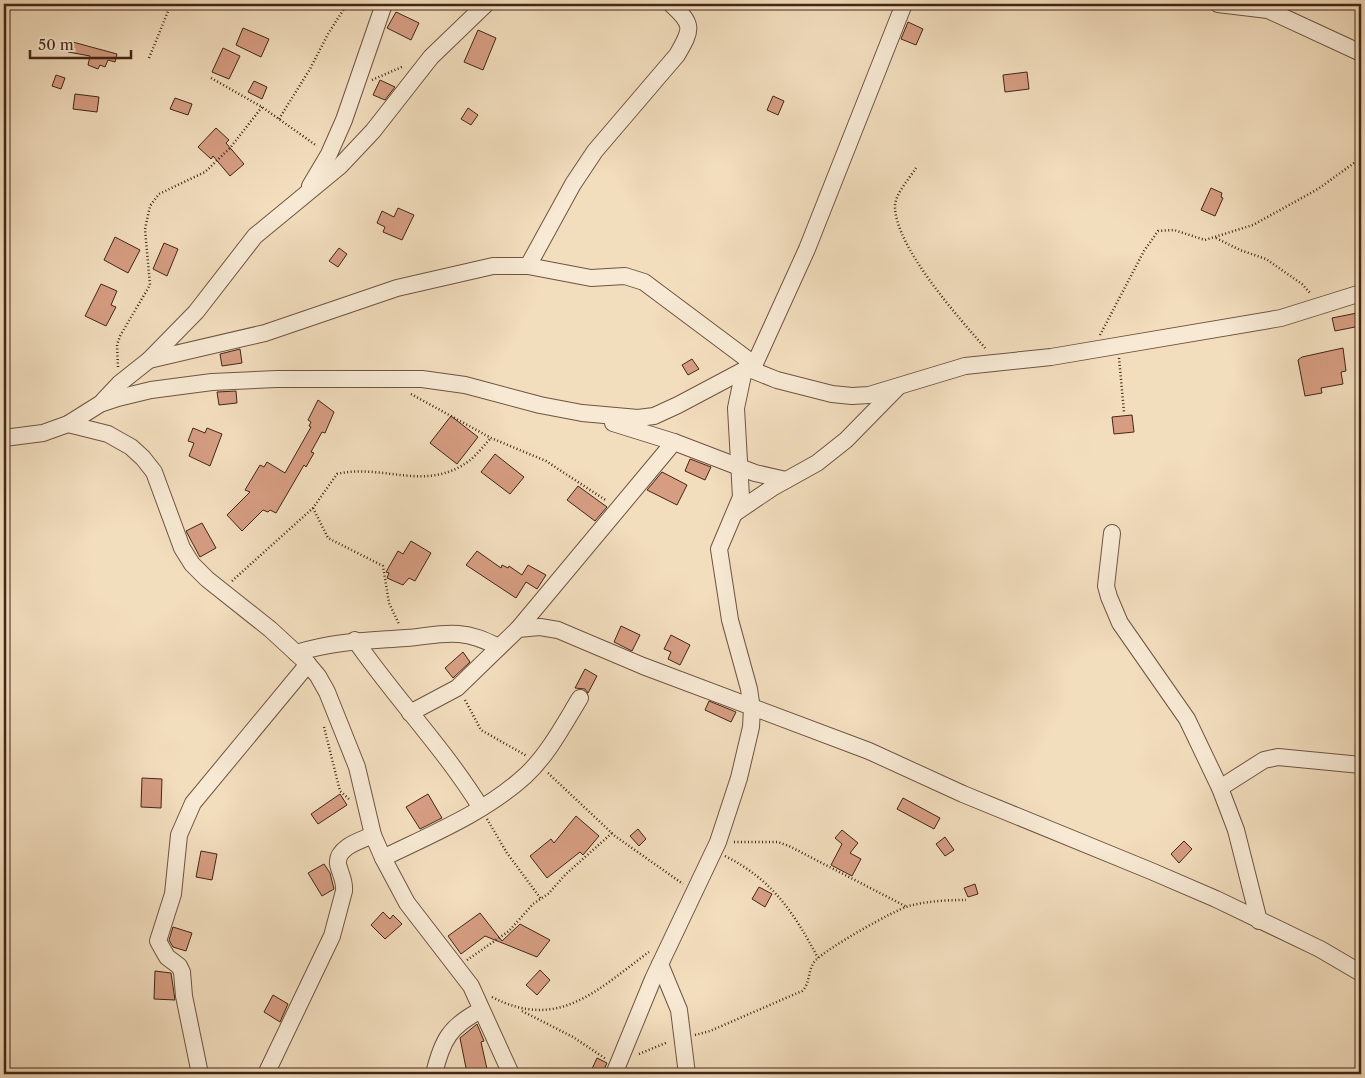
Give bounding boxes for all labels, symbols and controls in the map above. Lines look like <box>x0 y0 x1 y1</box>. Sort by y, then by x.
scale bar <box>30 28 131 60</box>
text: 50 m <box>38 35 74 54</box>

